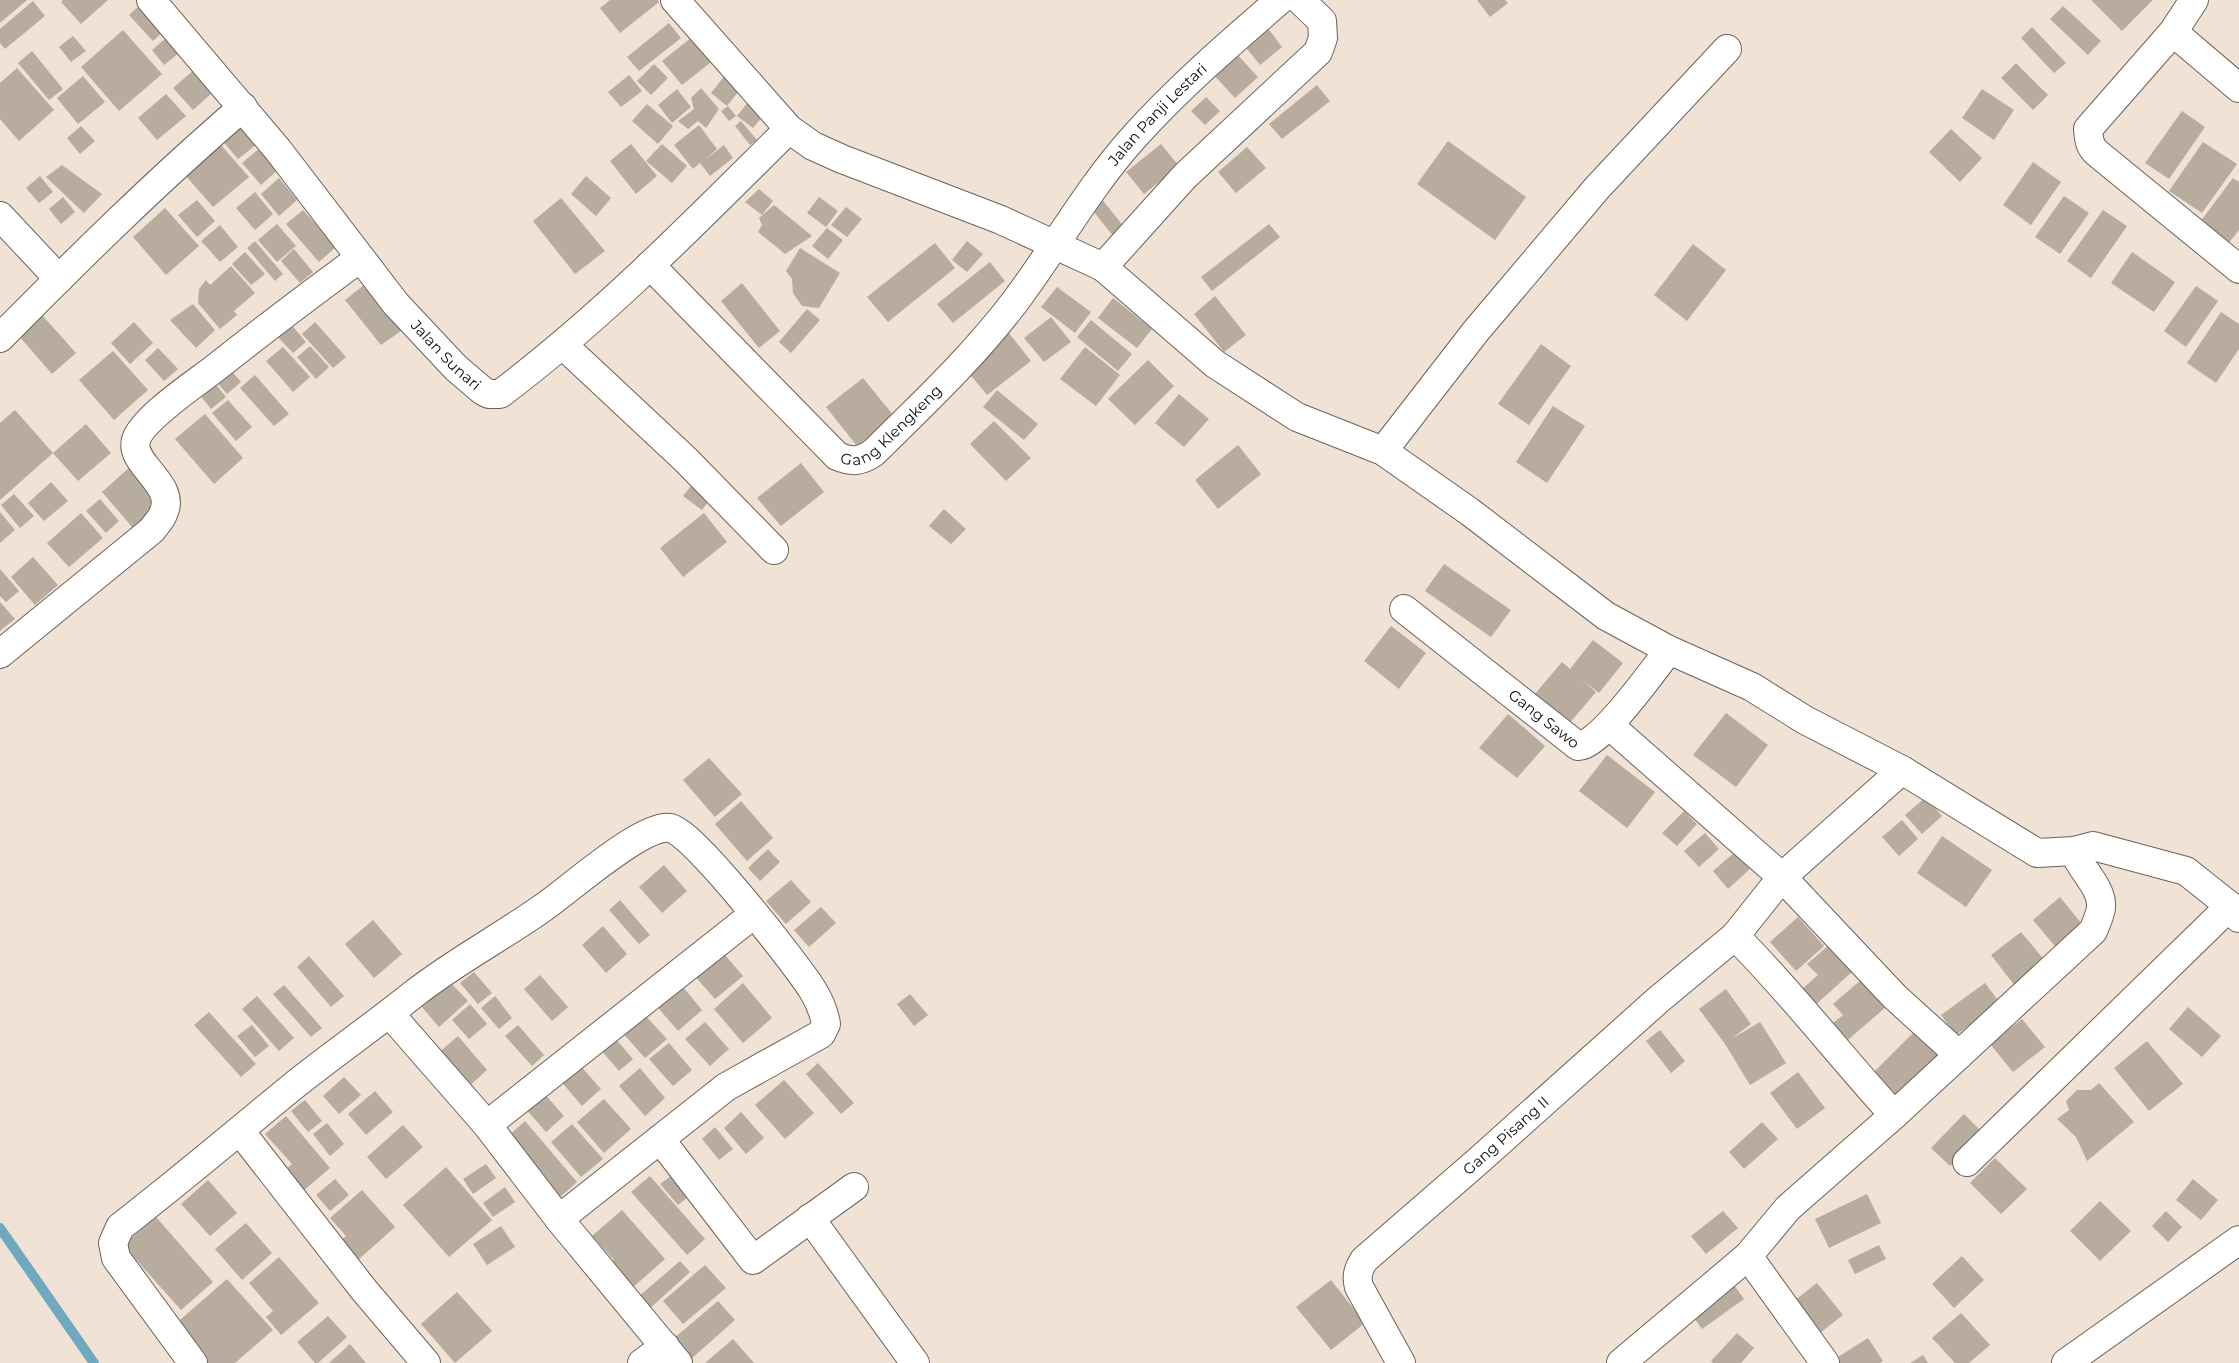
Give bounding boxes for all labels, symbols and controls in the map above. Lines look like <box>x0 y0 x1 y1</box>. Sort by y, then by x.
street label: Jalan Panji Lestari <box>1103 59 1211 170</box>
street label: Jalan Sunari <box>406 315 485 394</box>
street label: Gang Klengkeng <box>839 381 946 469</box>
street label: Gang Sawo <box>1505 685 1583 753</box>
street label: Gang Pisang II <box>1459 1092 1553 1179</box>

